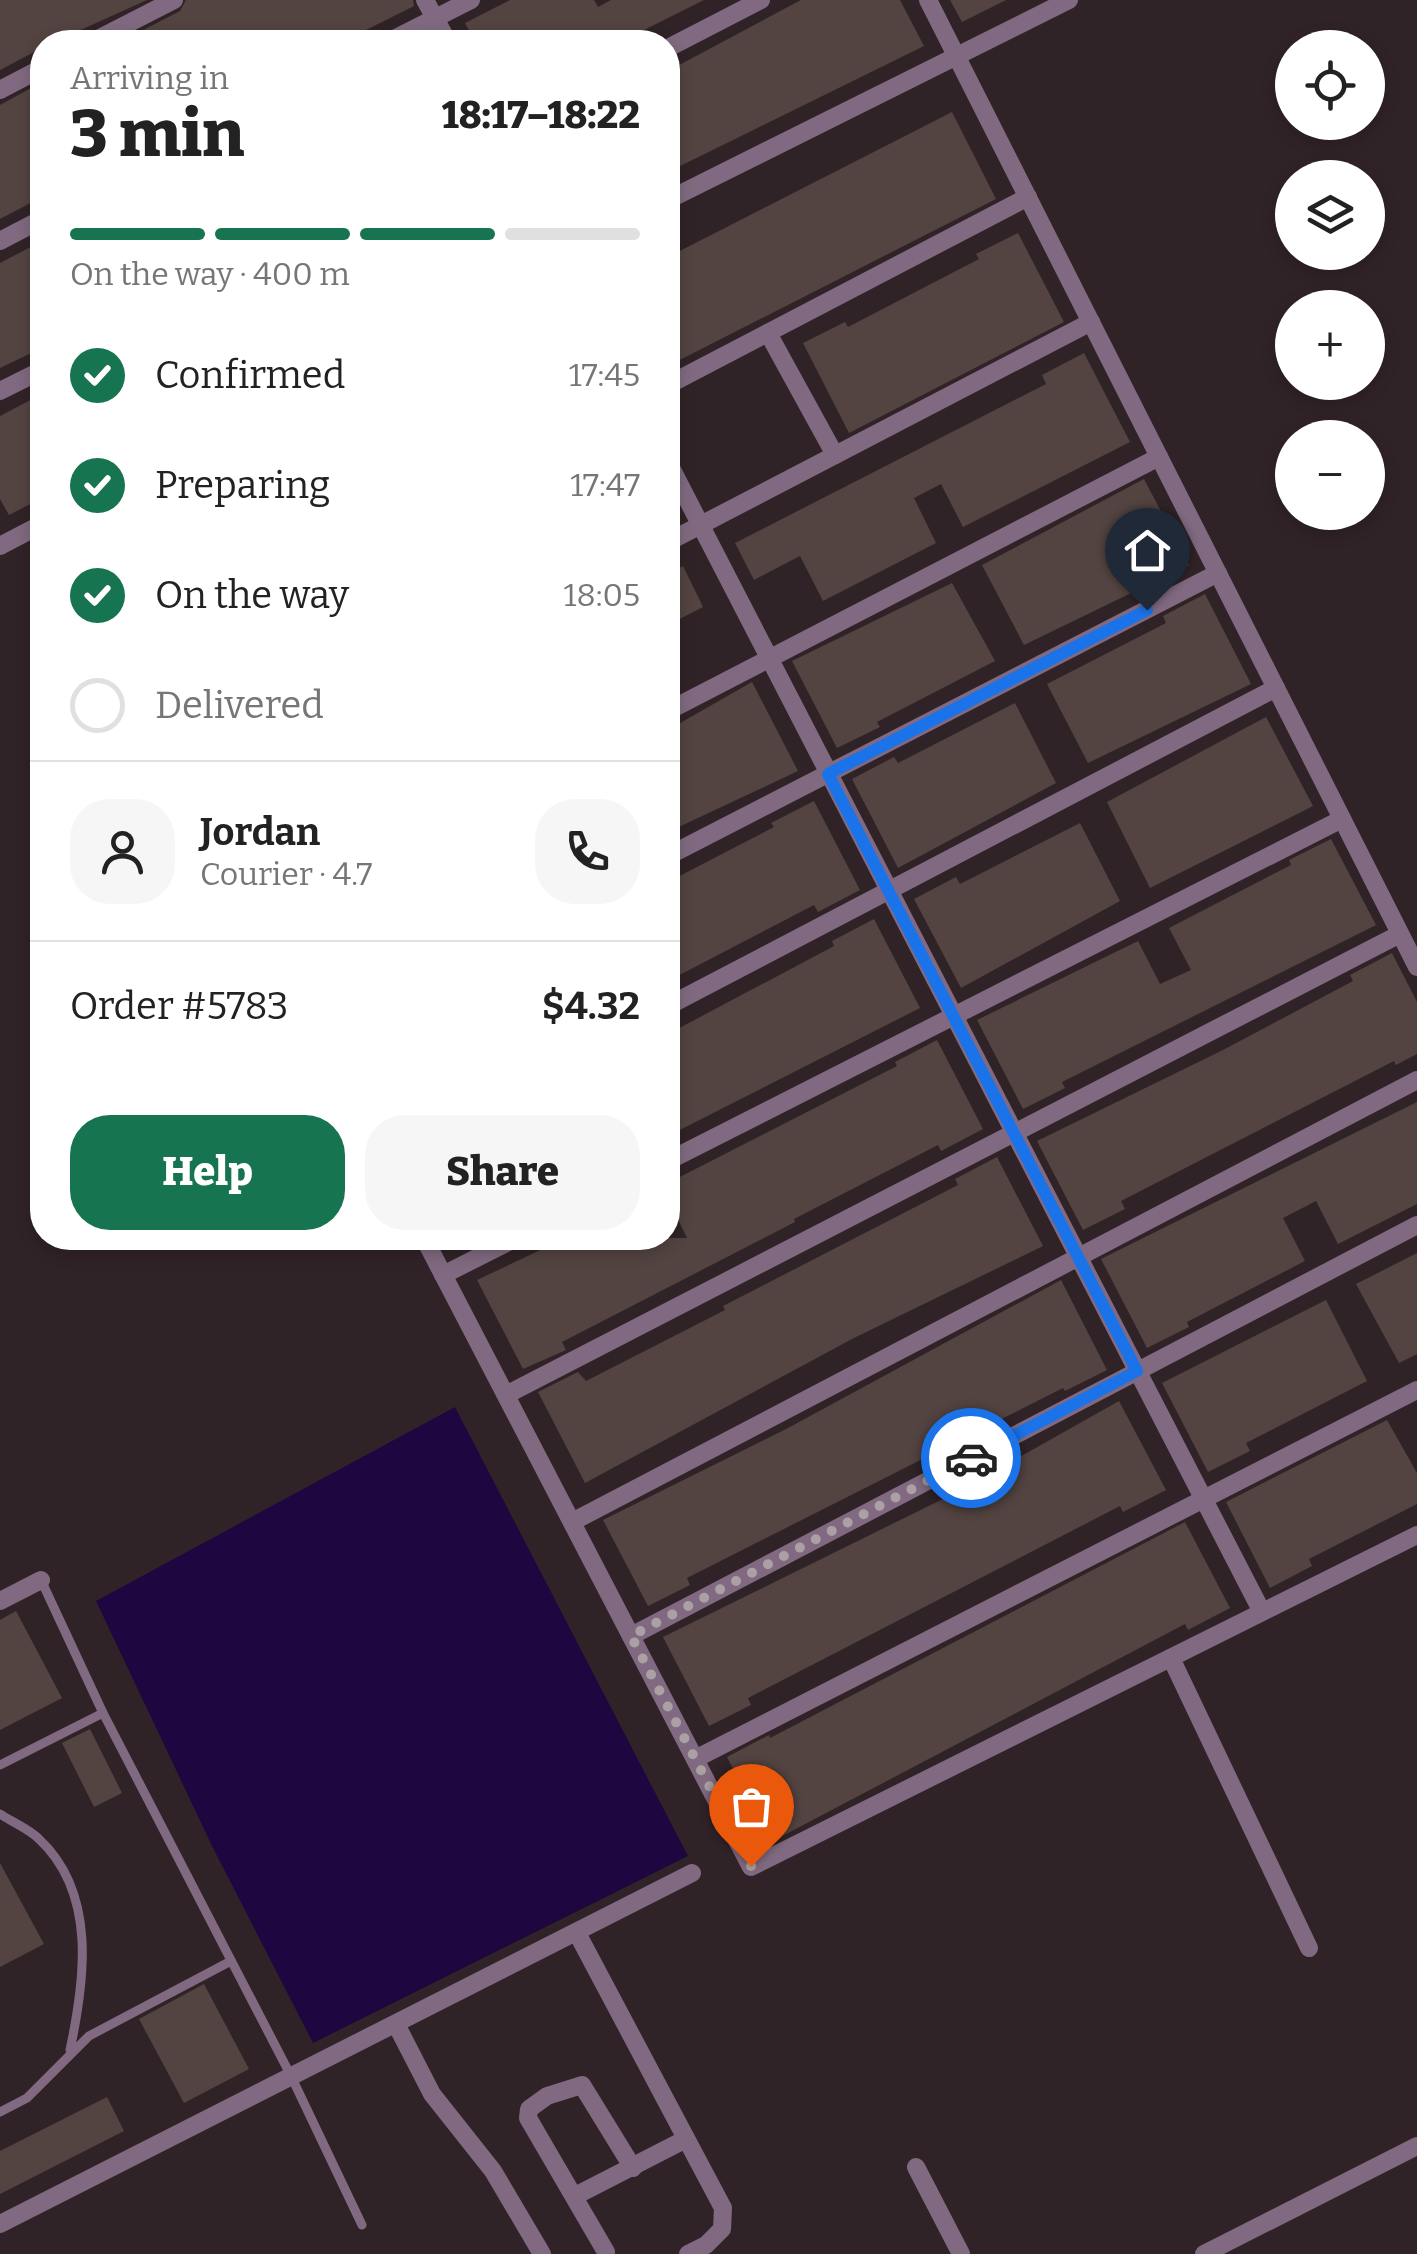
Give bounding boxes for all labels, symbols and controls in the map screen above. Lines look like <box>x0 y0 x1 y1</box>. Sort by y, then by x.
map controls <box>1275 30 1385 530</box>
button: locate <box>1275 30 1385 140</box>
text: Arriving in <box>70 59 229 97</box>
text: 18:17–18:22 <box>442 92 640 138</box>
text: 3 min <box>70 95 244 173</box>
button: layers <box>1275 160 1385 270</box>
text: On the way · 400 m <box>70 255 350 293</box>
button: + <box>1275 290 1385 400</box>
icon: check <box>70 348 125 403</box>
text: Confirmed <box>155 352 345 398</box>
text: 17:45 <box>569 356 640 394</box>
button: − <box>1275 420 1385 530</box>
icon: check <box>70 458 125 513</box>
text: Preparing <box>155 462 330 508</box>
text: 17:47 <box>570 466 640 504</box>
pin <box>1105 508 1190 611</box>
icon: home <box>1120 523 1175 578</box>
icon: check <box>70 568 125 623</box>
text: On the way <box>155 572 349 618</box>
text: 18:05 <box>563 576 640 614</box>
text: Delivered <box>155 682 324 728</box>
button: person <box>70 799 175 904</box>
button: phone <box>535 799 640 904</box>
text: Jordan <box>200 809 320 855</box>
text: Courier · 4.7 <box>200 855 372 893</box>
text: Order #5783 <box>70 983 289 1029</box>
text: $4.32 <box>542 983 640 1029</box>
button: Help <box>70 1115 345 1230</box>
button: Share <box>365 1115 640 1230</box>
courier <box>921 1408 1021 1508</box>
icon: car <box>944 1431 999 1486</box>
pin <box>709 1764 794 1867</box>
icon: bag <box>724 1779 779 1834</box>

